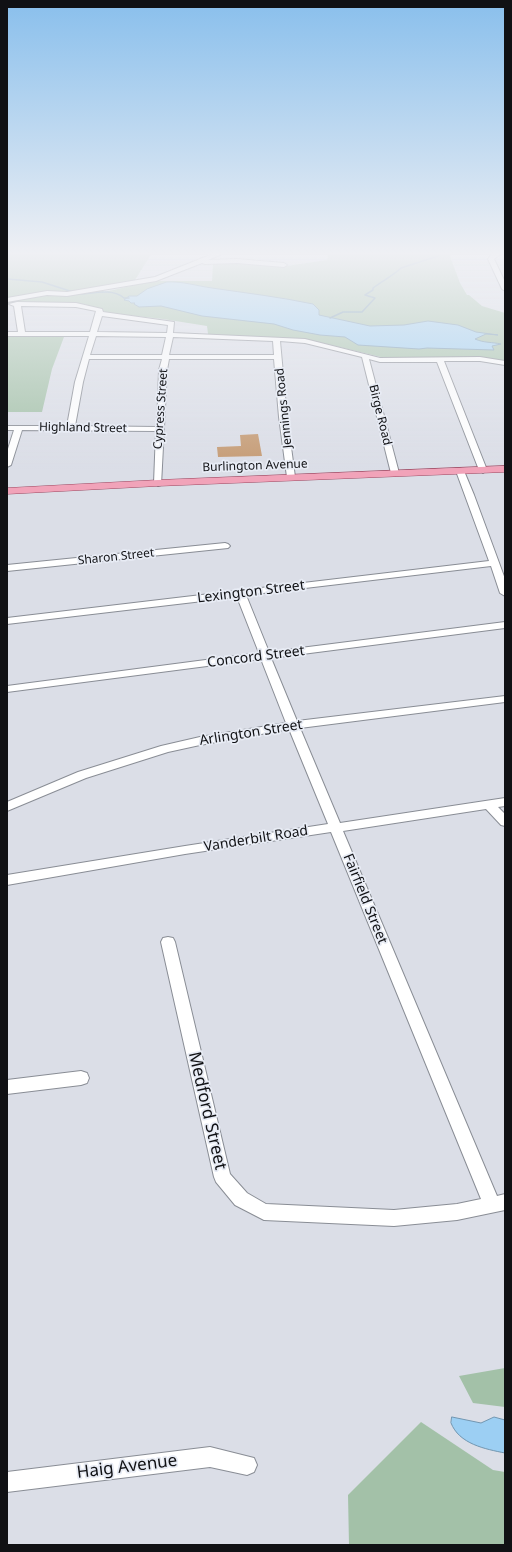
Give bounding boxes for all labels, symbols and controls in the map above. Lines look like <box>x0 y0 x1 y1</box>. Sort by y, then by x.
street label: Jennings Road <box>273 367 295 449</box>
street label: Cypress Street <box>151 368 171 450</box>
street label: Birge Road <box>366 383 394 447</box>
street label: Highland Street <box>39 420 127 436</box>
street label: Burlington Avenue <box>202 457 308 475</box>
street label: Sharon Street <box>77 546 155 568</box>
street label: Lexington Street <box>196 577 306 607</box>
street label: Concord Street <box>206 643 306 671</box>
street label: Arlington Street <box>198 717 304 749</box>
street label: Vanderbilt Road <box>203 822 309 856</box>
street label: Fairfield Street <box>339 851 391 947</box>
street label: Medford Street <box>183 1050 231 1172</box>
street label: Haig Avenue <box>76 1451 178 1483</box>

